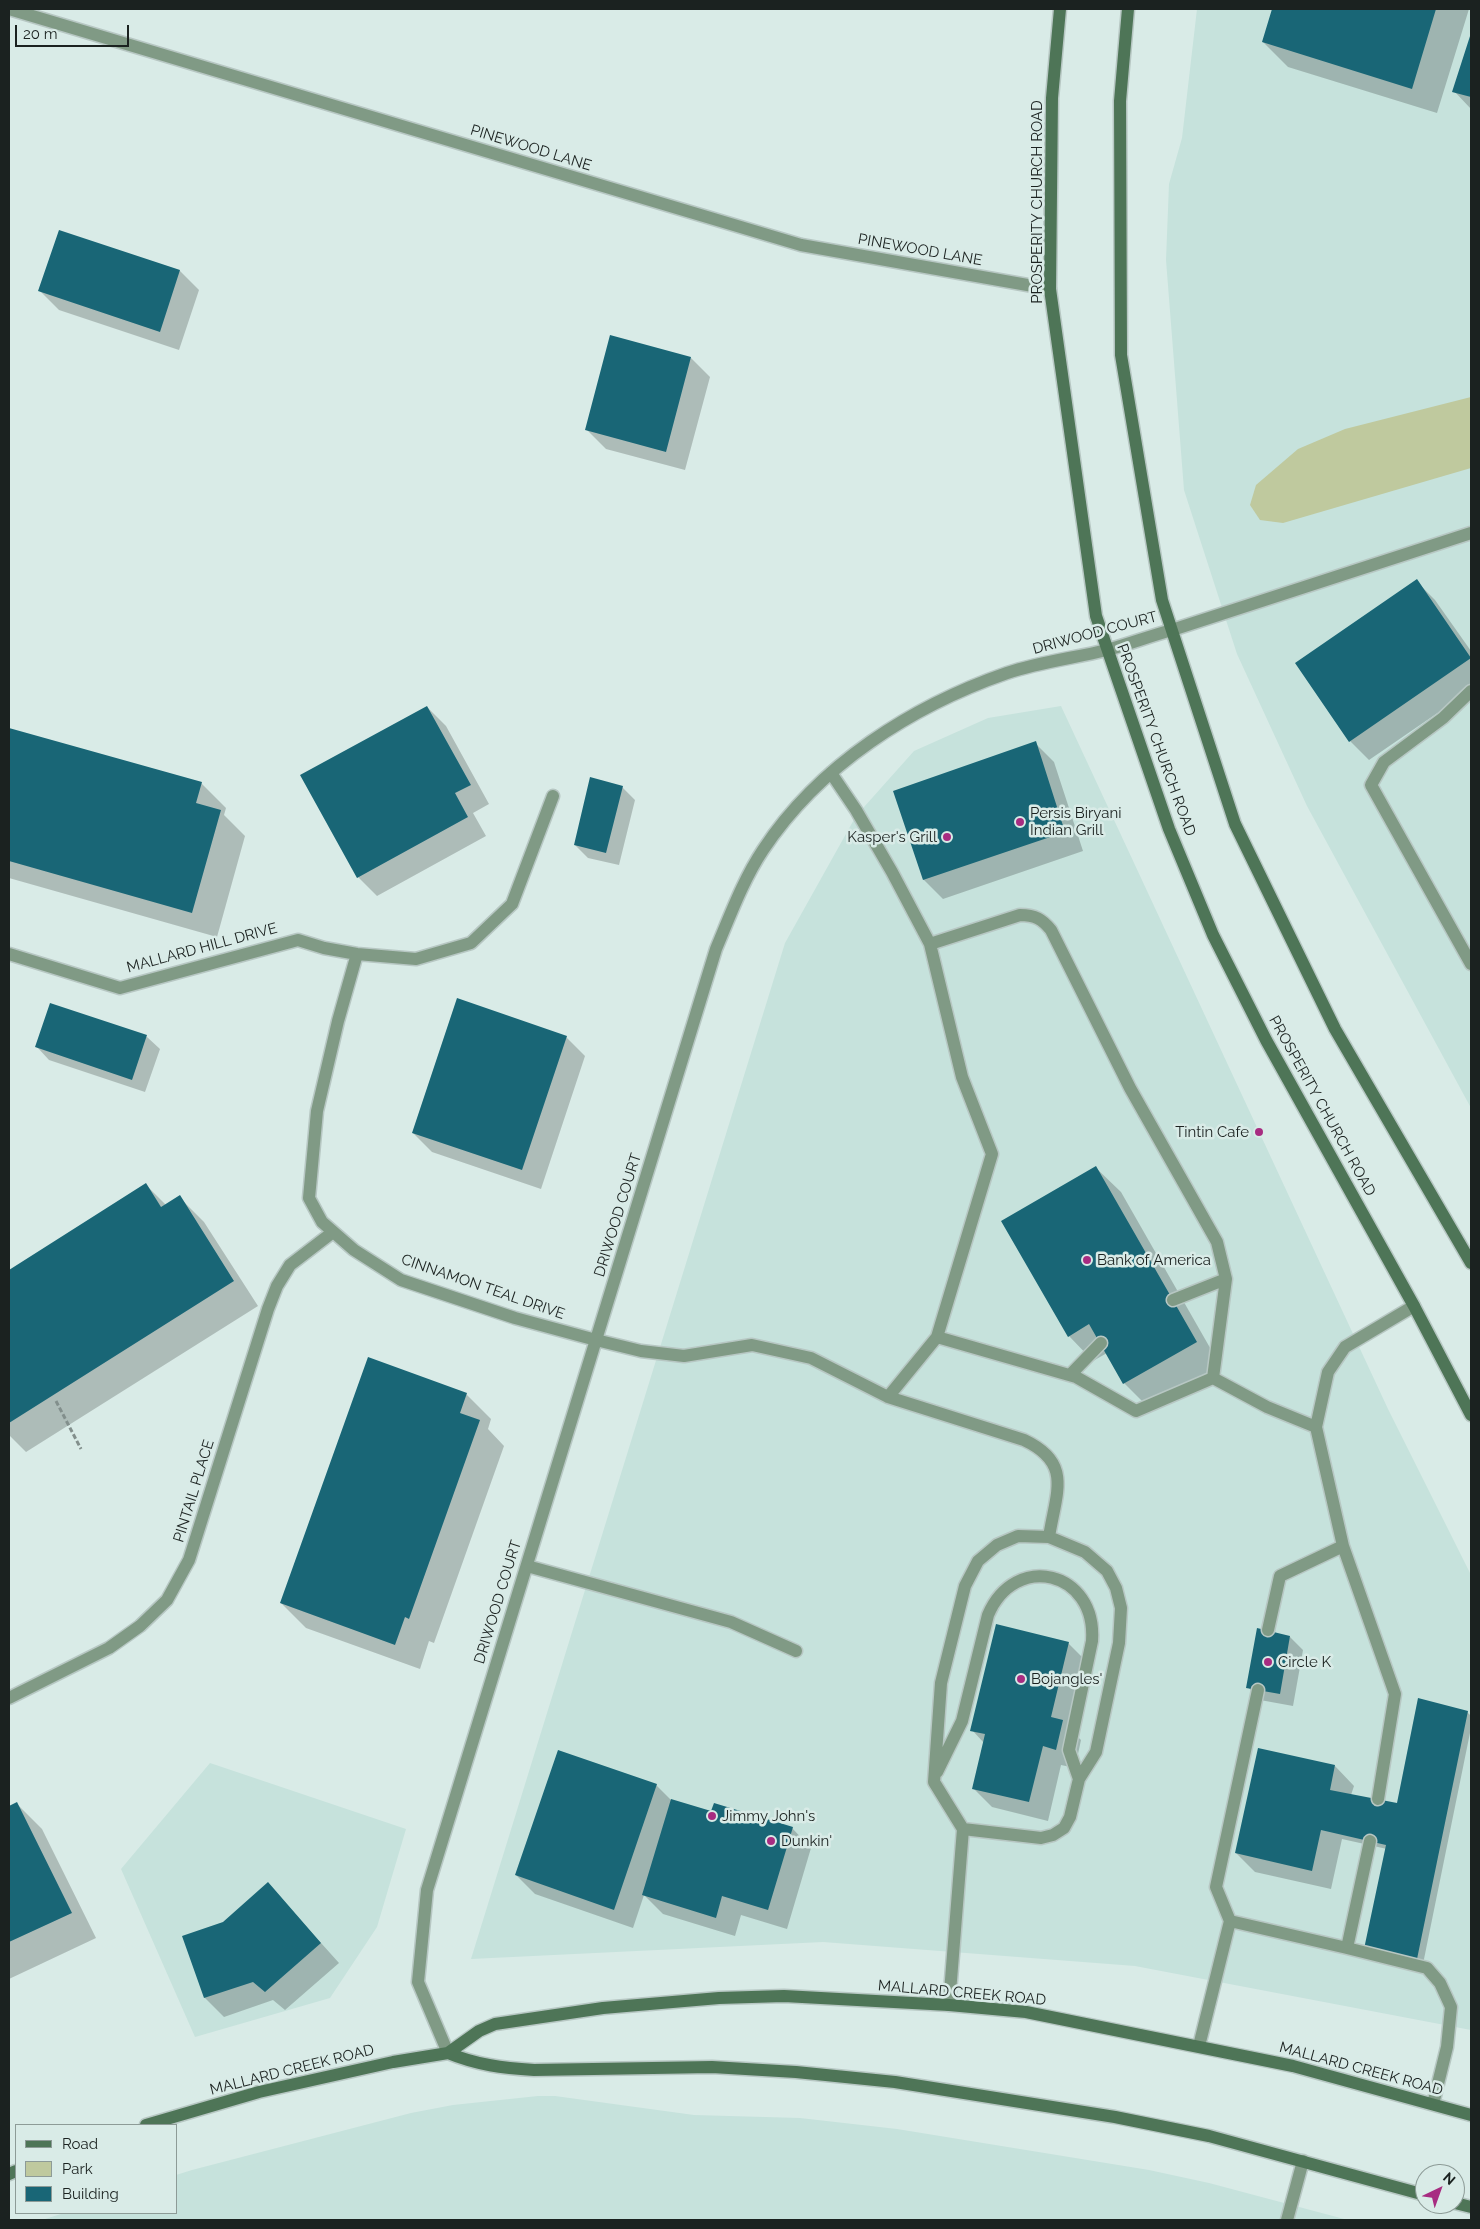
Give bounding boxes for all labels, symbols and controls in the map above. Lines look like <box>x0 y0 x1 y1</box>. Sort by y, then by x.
scale bar <box>18 15 131 47</box>
text: 20 m <box>23 25 58 43</box>
street label: PROSPERITY CHURCH ROAD <box>1028 100 1046 304</box>
street label: PINEWOOD LANE <box>468 121 594 175</box>
street label: PINEWOOD LANE <box>857 230 983 270</box>
street label: DRIWOOD COURT <box>1031 608 1159 658</box>
street label: PROSPERITY CHURCH ROAD <box>1113 641 1199 839</box>
place label: Persis Biryani Indian Grill <box>1030 804 1121 839</box>
marker: Persis Biryani Indian Grill <box>1014 816 1026 828</box>
place label: Kasper's Grill <box>847 828 937 846</box>
marker: Kasper's Grill <box>941 831 953 843</box>
street label: MALLARD HILL DRIVE <box>125 919 279 977</box>
street label: PROSPERITY CHURCH ROAD <box>1265 1013 1379 1199</box>
place label: Tintin Cafe <box>1175 1123 1249 1141</box>
marker: Tintin Cafe <box>1253 1126 1265 1138</box>
street label: DRIWOOD COURT <box>591 1151 645 1279</box>
street label: CINNAMON TEAL DRIVE <box>399 1251 567 1323</box>
place label: Bank of America <box>1097 1251 1211 1269</box>
marker: Bank of America <box>1081 1254 1093 1266</box>
street label: PINTAIL PLACE <box>170 1437 218 1545</box>
street label: DRIWOOD COURT <box>471 1538 525 1666</box>
place label: Circle K <box>1278 1653 1331 1671</box>
marker: Circle K <box>1262 1656 1274 1668</box>
place label: Bojangles' <box>1031 1670 1103 1688</box>
marker: Bojangles' <box>1015 1673 1027 1685</box>
place label: Jimmy John's <box>722 1807 815 1825</box>
marker: Jimmy John's <box>706 1810 718 1822</box>
place label: Dunkin' <box>781 1832 832 1850</box>
marker: Dunkin' <box>765 1835 777 1847</box>
street label: MALLARD CREEK ROAD <box>877 1977 1047 2009</box>
street label: MALLARD CREEK ROAD <box>1277 2038 1445 2100</box>
street label: MALLARD CREEK ROAD <box>208 2041 376 2099</box>
legend <box>15 2124 178 2214</box>
text: Road <box>62 2135 98 2153</box>
text: Park <box>62 2160 93 2178</box>
north arrow <box>1415 2164 1465 2214</box>
text: N <box>1440 2169 1459 2188</box>
text: Building <box>62 2185 119 2203</box>

